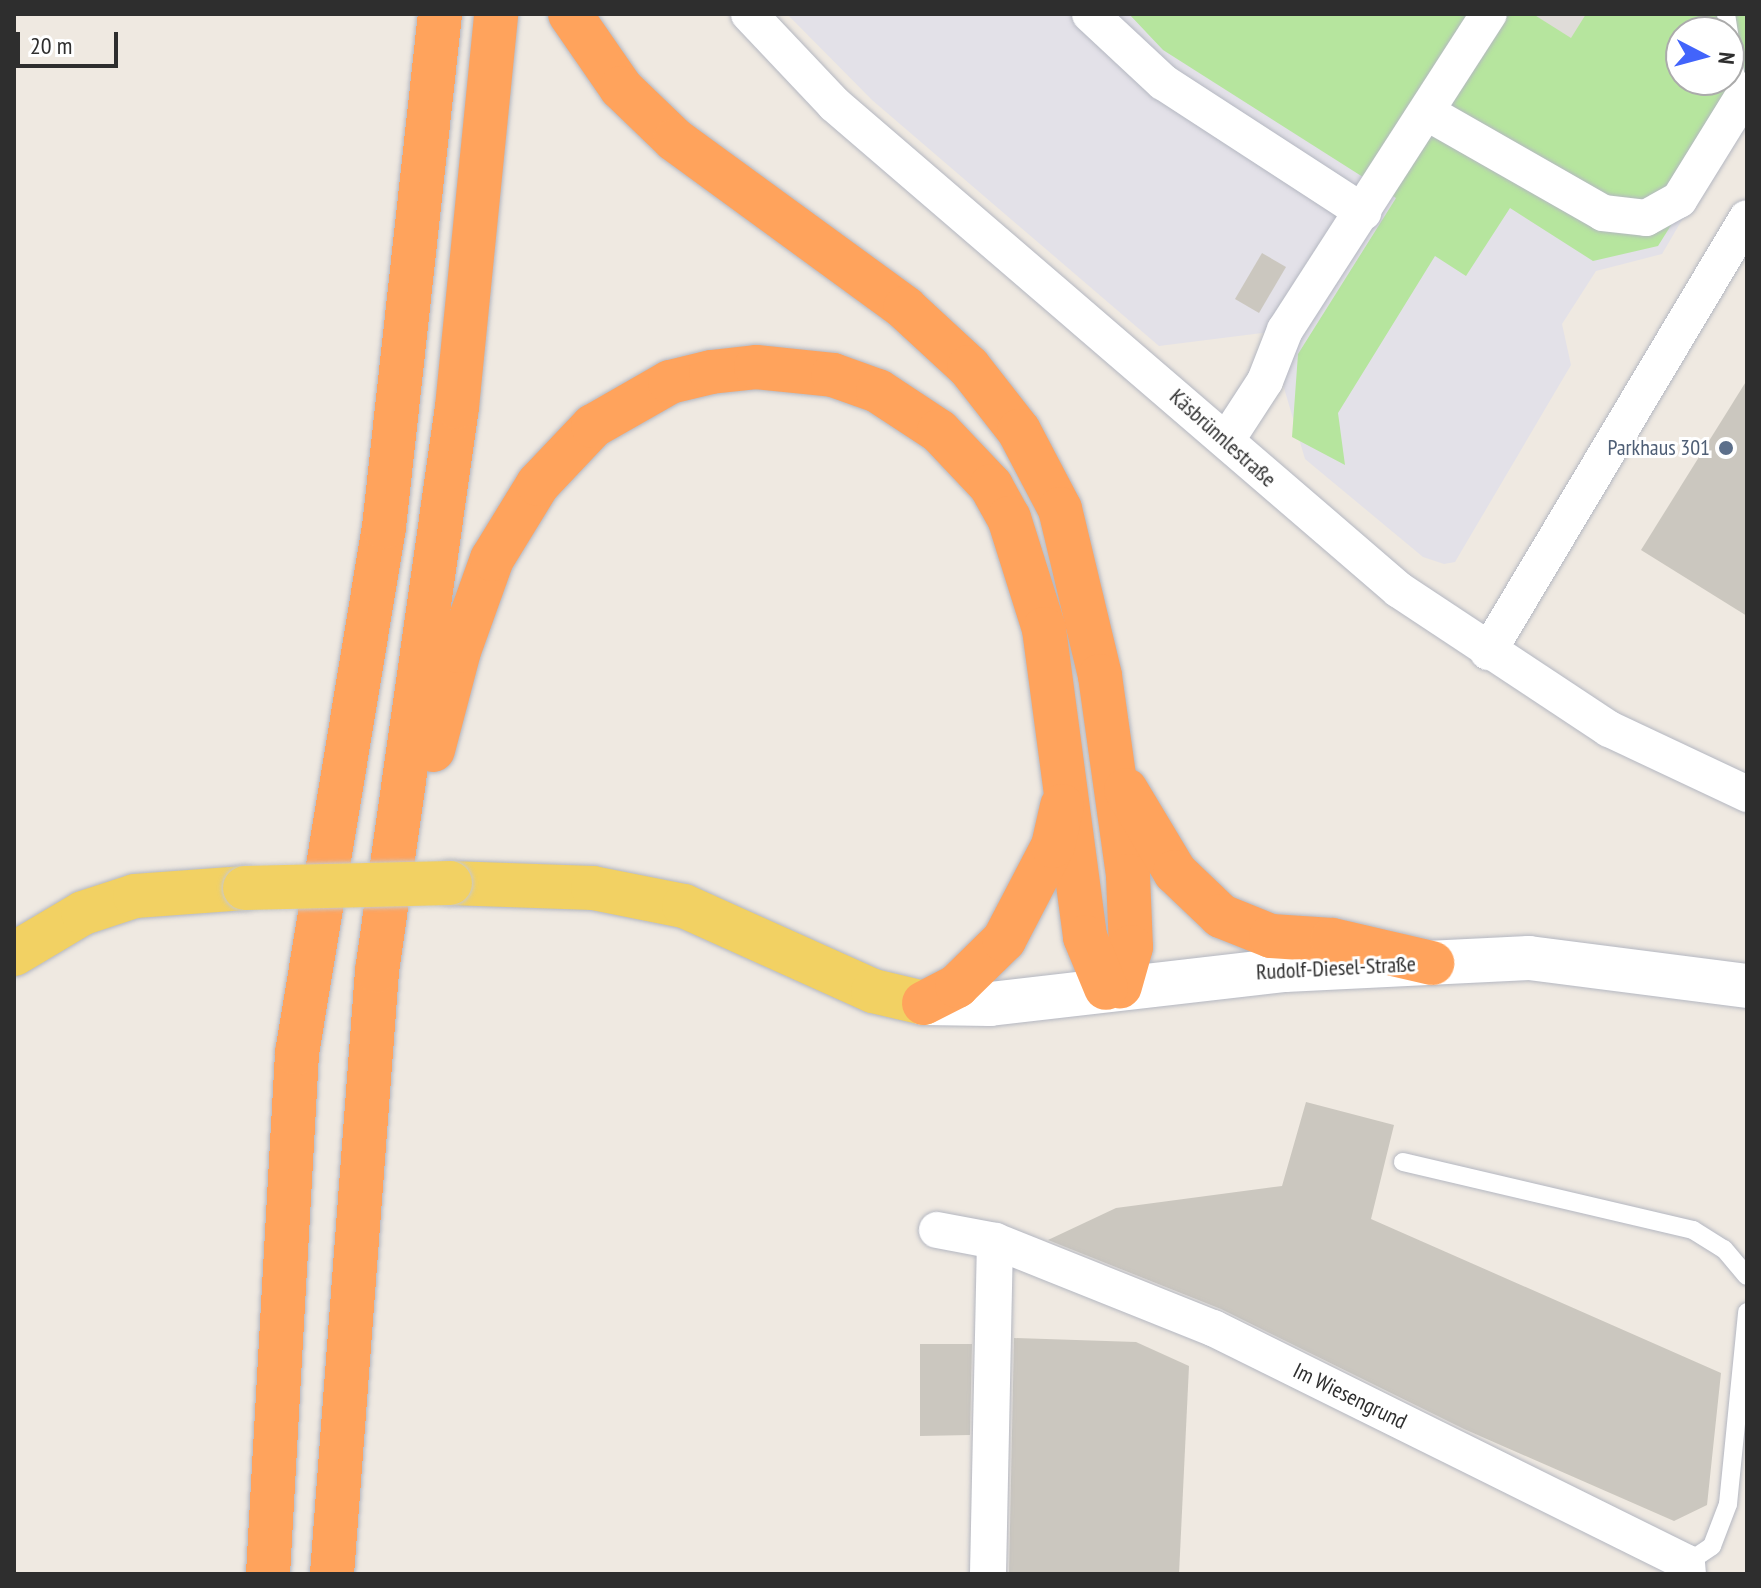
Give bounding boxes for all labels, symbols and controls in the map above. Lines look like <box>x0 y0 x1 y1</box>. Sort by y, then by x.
scale bar <box>20 16 122 66</box>
north arrow <box>1665 16 1745 96</box>
text: 20 m <box>30 30 72 61</box>
text: N <box>1712 51 1741 66</box>
street label: Käsbrünnlestraße <box>1164 383 1282 493</box>
place label: Parkhaus 301 <box>1607 435 1710 461</box>
marker: Parkhaus 301 <box>1717 439 1735 457</box>
street label: Rudolf-Diesel-Straße <box>1255 951 1417 985</box>
street label: Im Wiesengrund <box>1289 1357 1411 1435</box>

